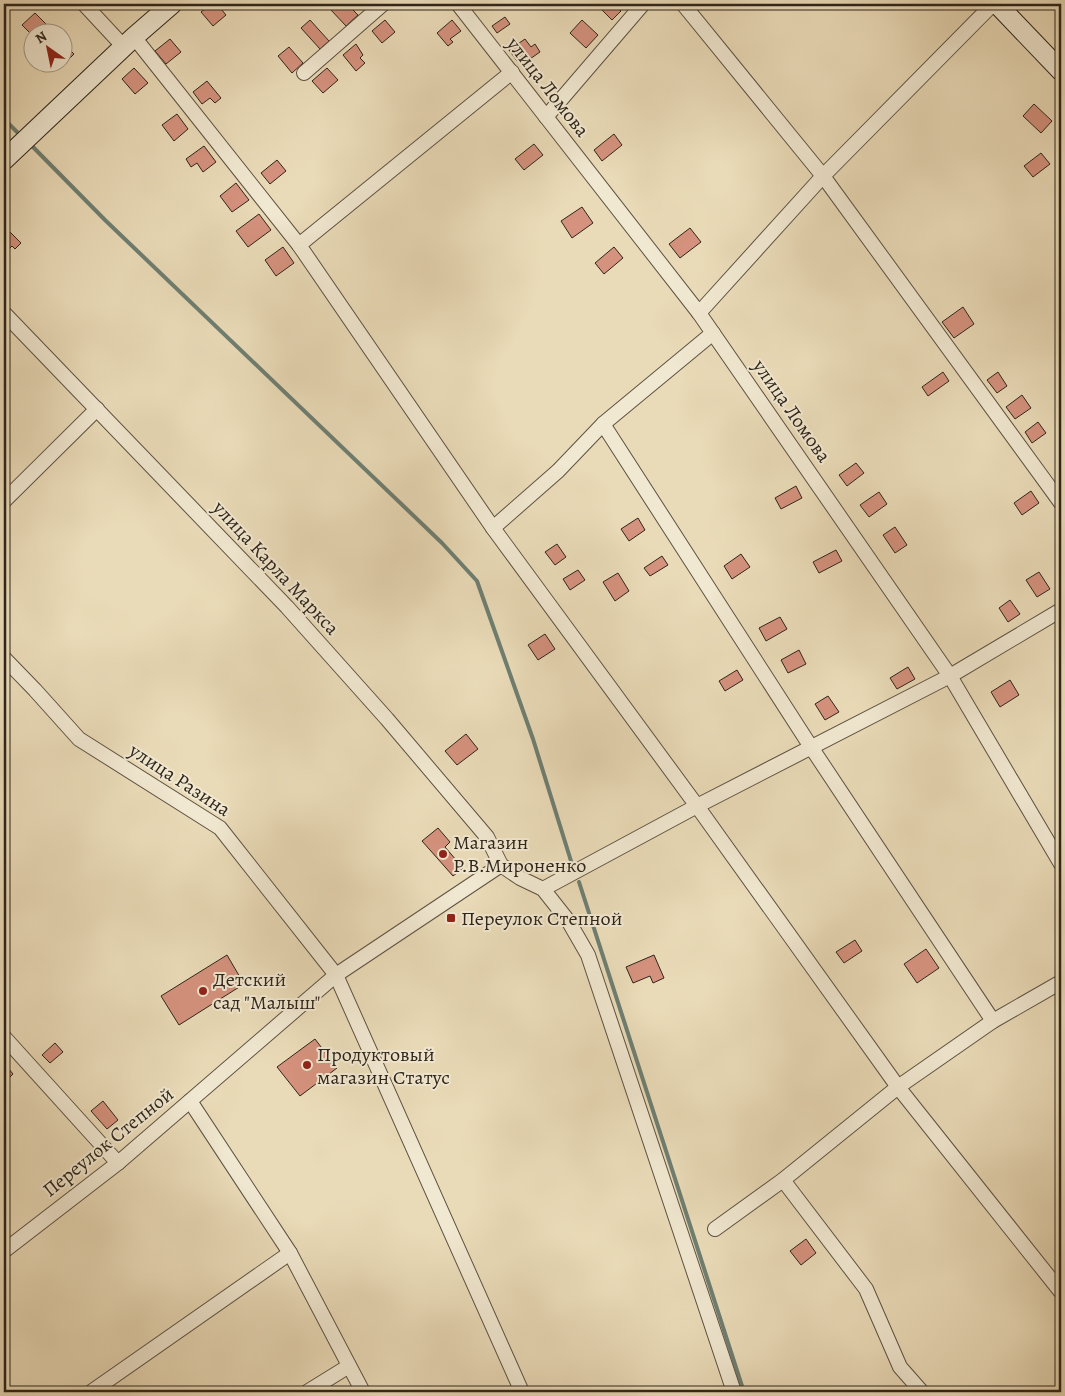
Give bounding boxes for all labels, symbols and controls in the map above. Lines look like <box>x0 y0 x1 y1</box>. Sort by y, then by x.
north arrow <box>22 22 72 72</box>
text: N <box>32 27 51 48</box>
street label: улица Ломова <box>500 31 596 143</box>
street label: улица Ломова <box>746 353 838 469</box>
street label: улица Карла Маркса <box>206 494 346 642</box>
street label: улица Разина <box>123 737 237 823</box>
place label: Магазин Р.В.Мироненко <box>453 829 586 879</box>
marker: Магазин Р.В.Мироненко <box>437 848 449 860</box>
place label: Переулок Степной <box>461 905 622 932</box>
marker: Переулок Степной <box>445 912 457 924</box>
place label: Детский сад "Малыш" <box>213 966 321 1016</box>
marker: Детский сад "Малыш" <box>197 985 209 997</box>
place label: Продуктовый магазин Статус <box>317 1041 450 1091</box>
marker: Продуктовый магазин Статус <box>301 1059 313 1071</box>
street label: Переулок Степной <box>37 1081 179 1203</box>

